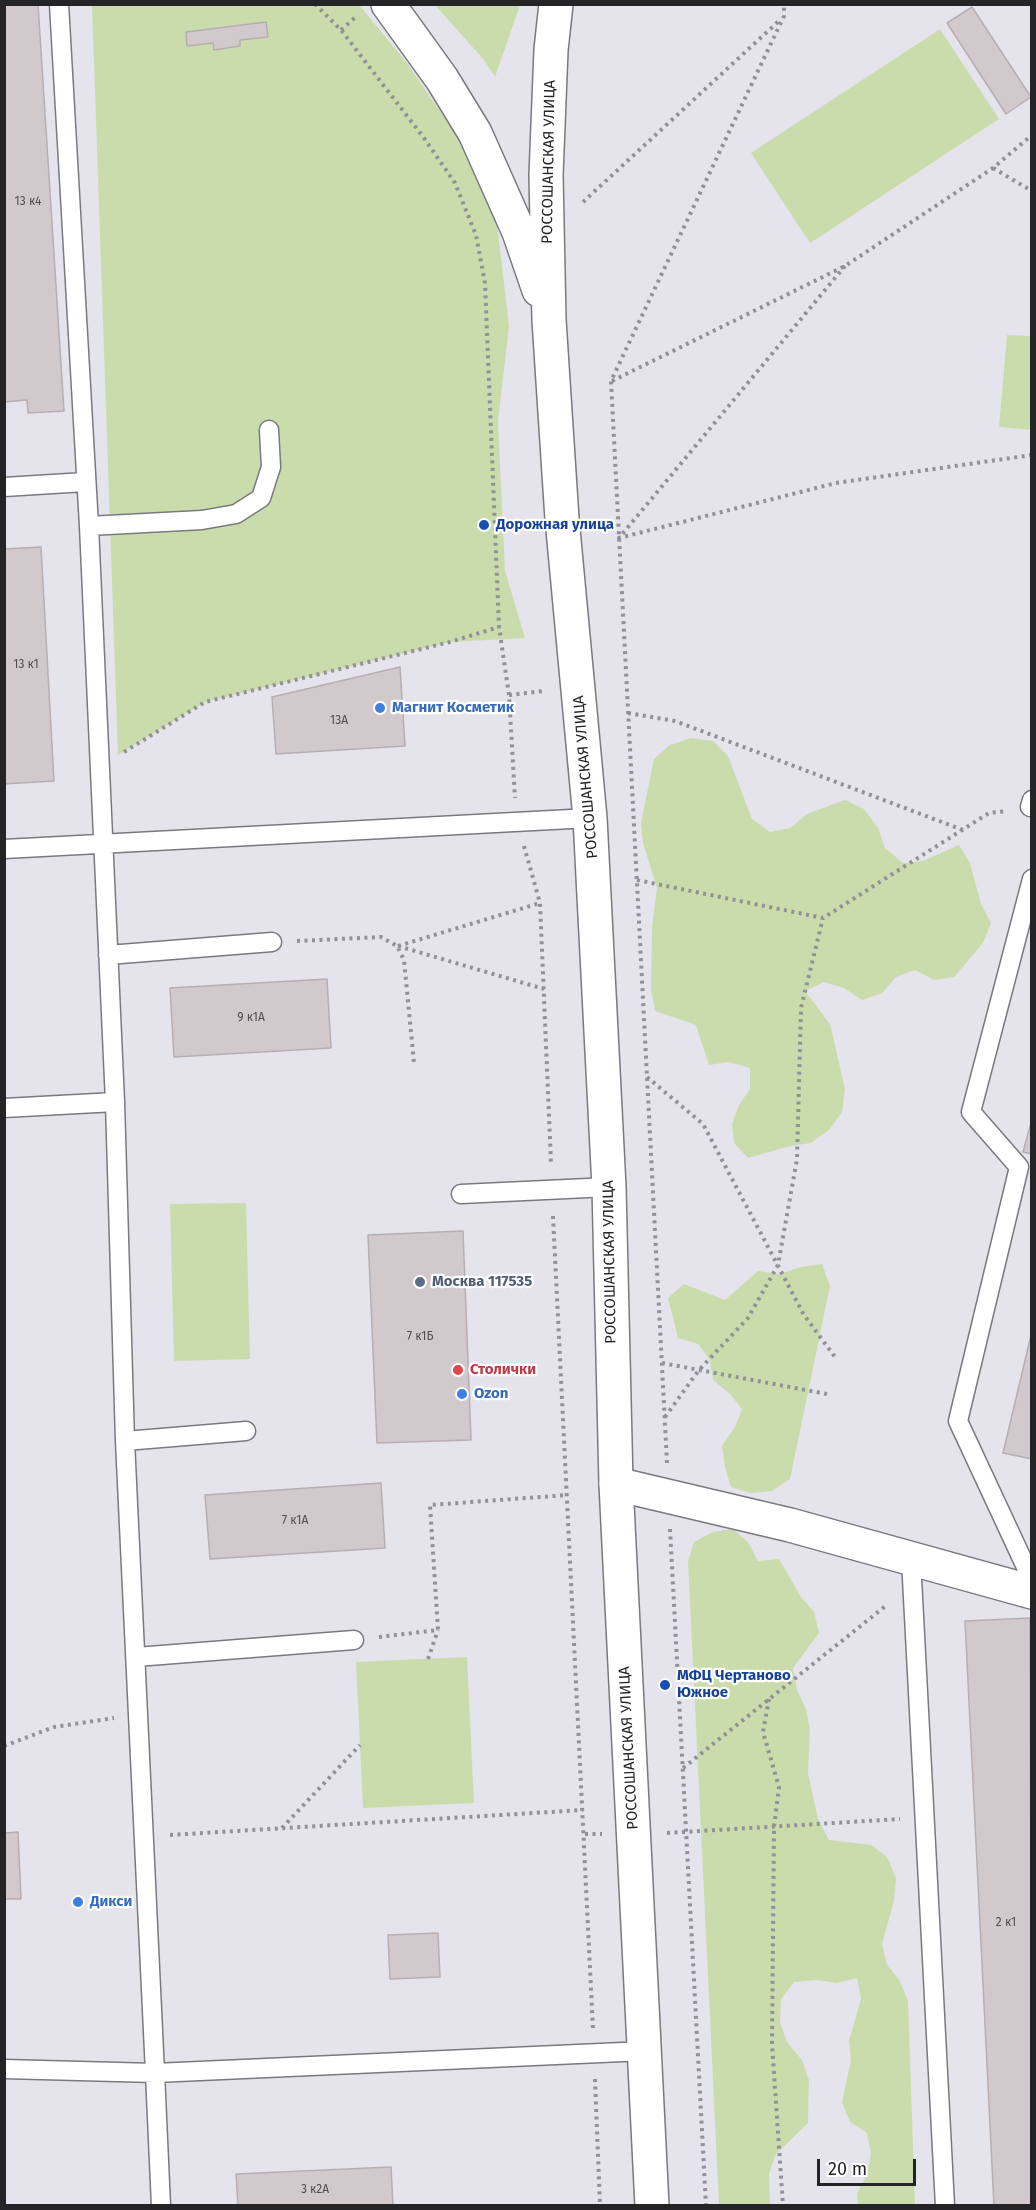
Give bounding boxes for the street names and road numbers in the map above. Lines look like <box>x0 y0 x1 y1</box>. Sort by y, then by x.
street label: РОССОШАНСКАЯ УЛИЦА <box>539 80 559 244</box>
street label: РОССОШАНСКАЯ УЛИЦА <box>570 695 602 859</box>
street label: РОССОШАНСКАЯ УЛИЦА <box>600 1180 620 1344</box>
street label: РОССОШАНСКАЯ УЛИЦА <box>616 1666 642 1830</box>

